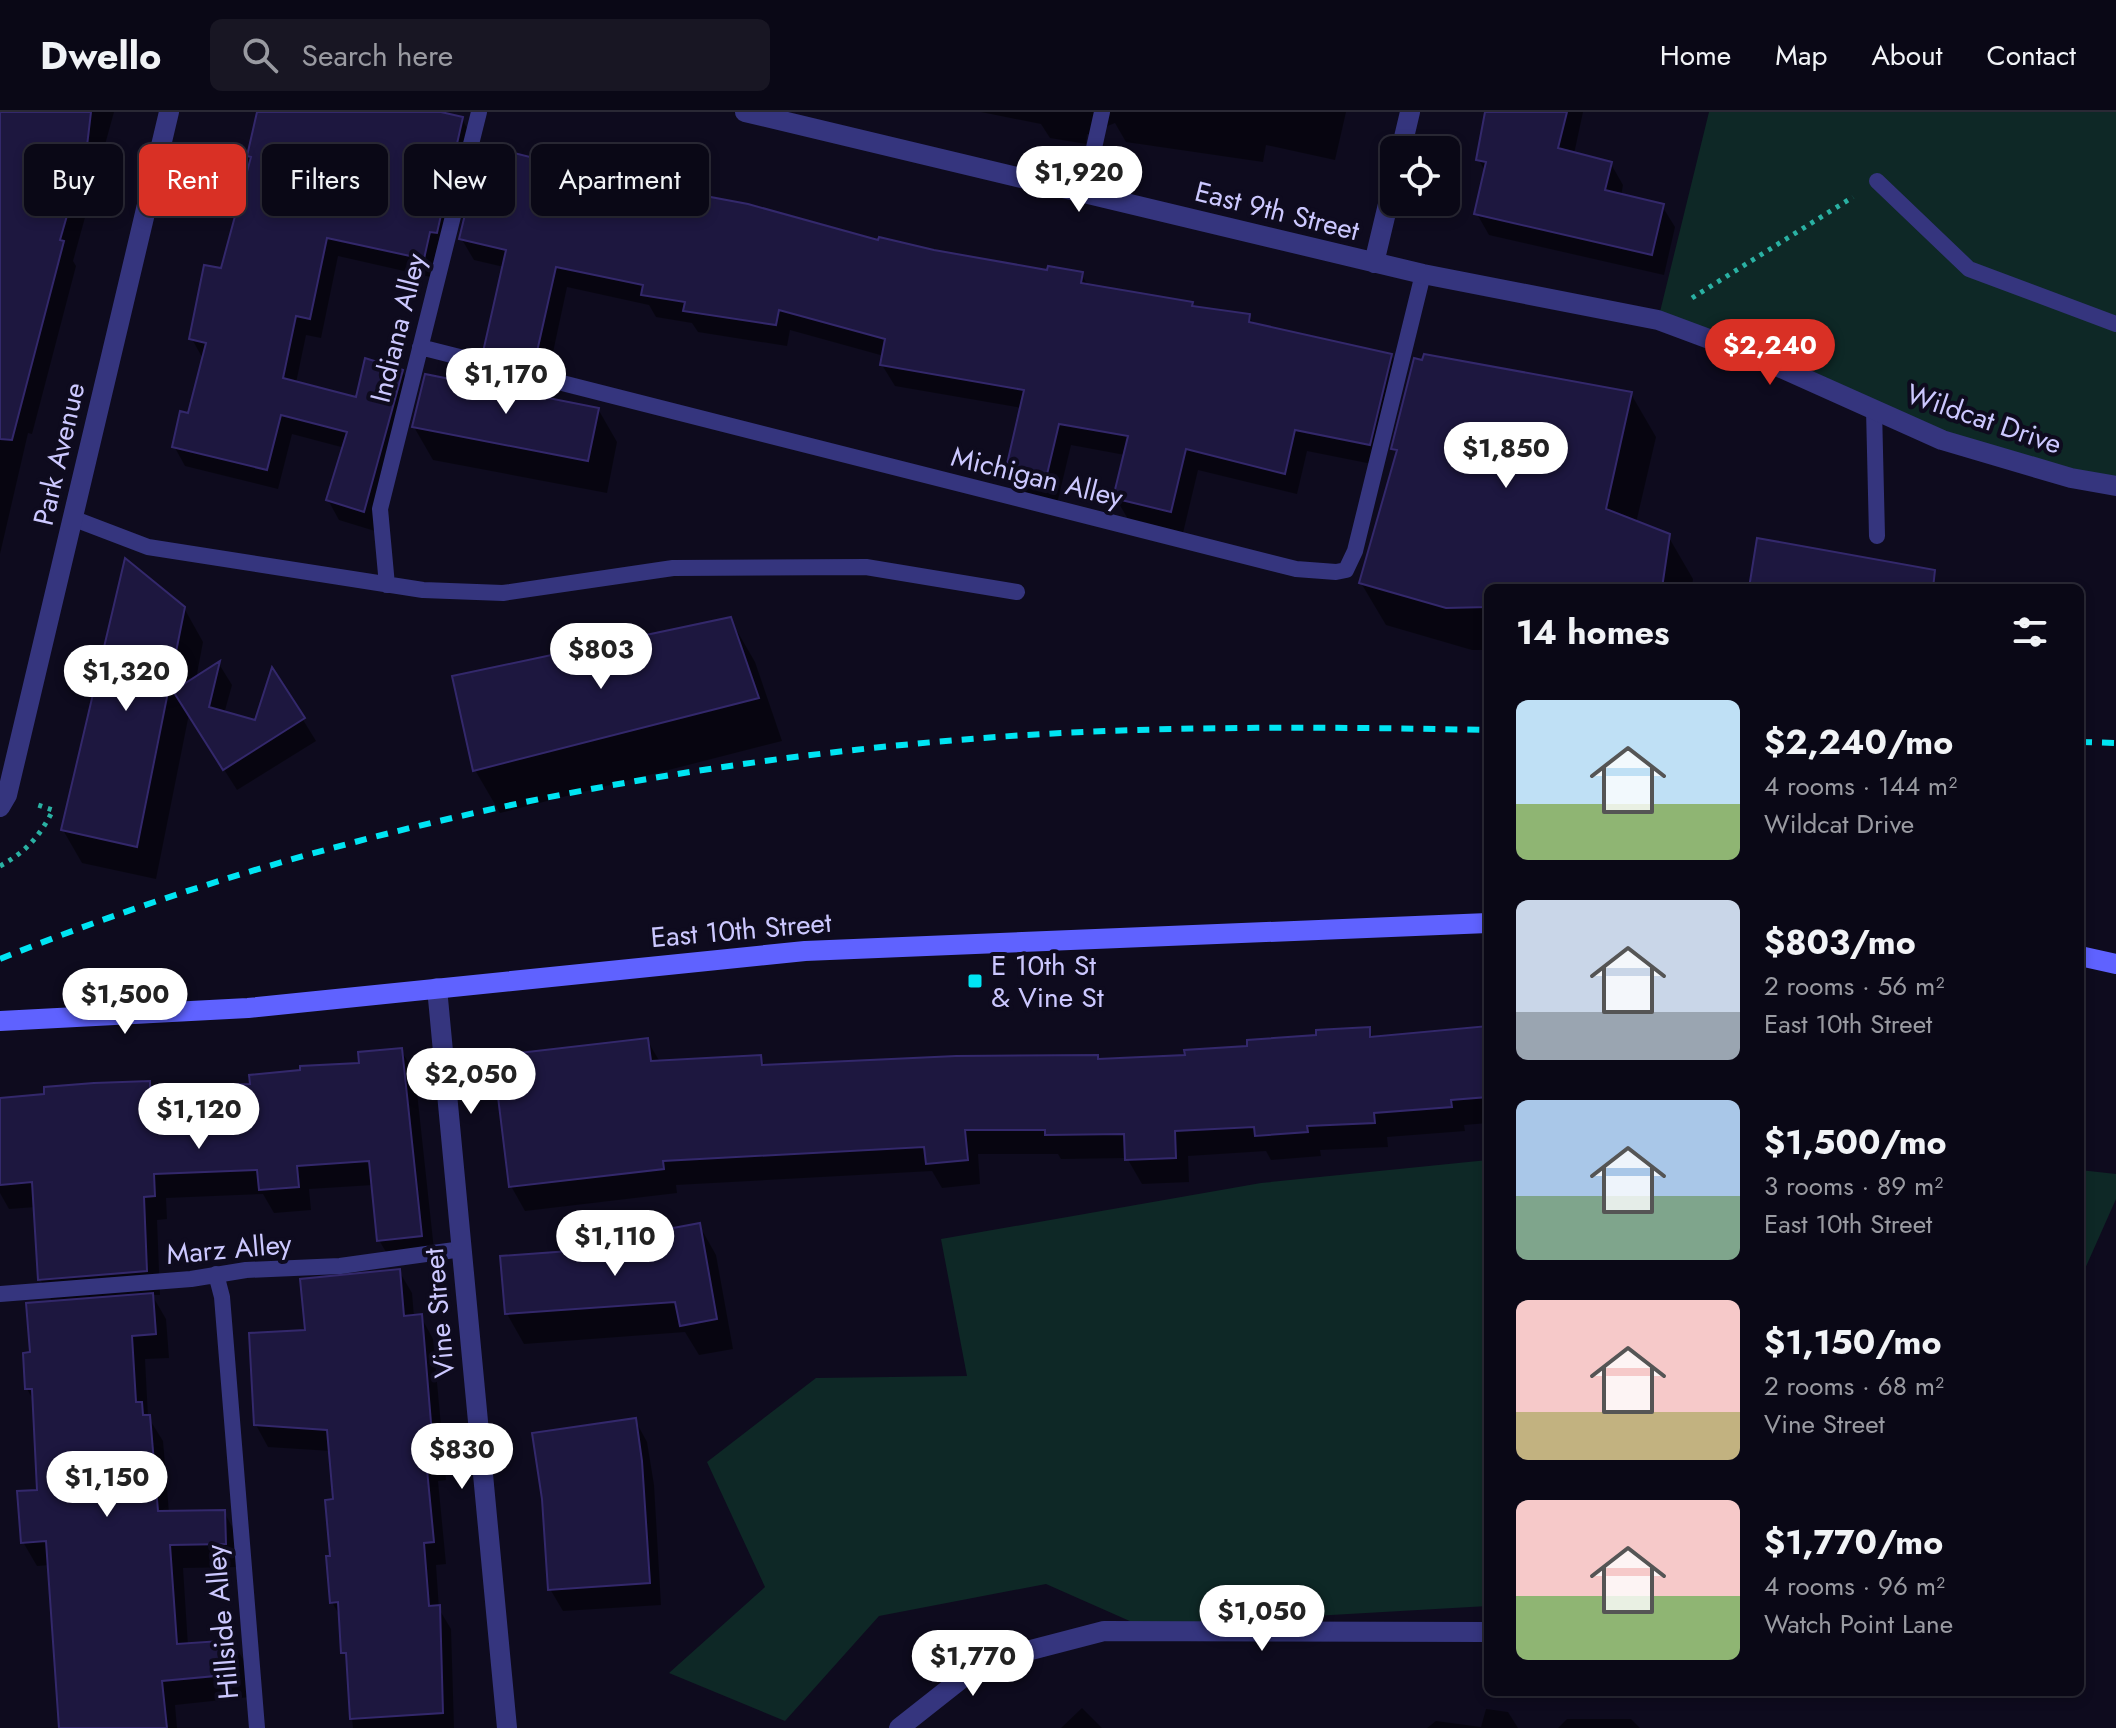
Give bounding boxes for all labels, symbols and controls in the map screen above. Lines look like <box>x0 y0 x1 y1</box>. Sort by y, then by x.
search box <box>210 19 770 91</box>
text: Dwello <box>40 28 162 83</box>
icon: search <box>238 33 282 77</box>
text: Search here <box>302 34 453 77</box>
text: Home <box>1660 35 1731 76</box>
text: Map <box>1775 35 1827 76</box>
text: About <box>1871 35 1943 76</box>
text: Contact <box>1987 35 2076 76</box>
map controls <box>1380 136 1460 216</box>
button: locate <box>1380 136 1460 216</box>
chip: Buy <box>24 144 123 216</box>
chip: Rent <box>139 144 246 216</box>
chip: Filters <box>262 144 388 216</box>
chip: New <box>404 144 515 216</box>
chip: Apartment <box>531 144 709 216</box>
pin: $1,920 <box>1014 146 1144 214</box>
text: $1,920 <box>1034 153 1124 191</box>
street label: East 9th Street <box>1191 171 1364 251</box>
street label: Indiana Alley <box>360 248 437 407</box>
pin: $2,240 <box>1705 319 1835 387</box>
text: $2,240 <box>1723 326 1817 364</box>
pin: $1,170 <box>441 348 571 416</box>
text: $1,170 <box>464 355 548 393</box>
street label: Wildcat Drive <box>1901 373 2067 465</box>
street label: Park Avenue <box>23 378 95 530</box>
pin: $1,850 <box>1441 422 1571 490</box>
text: $1,850 <box>1462 429 1550 467</box>
street label: Michigan Alley <box>947 436 1128 518</box>
text: 14 homes <box>1516 608 1670 657</box>
icon: filters <box>2008 610 2052 654</box>
pin: $803 <box>554 623 648 691</box>
text: $803 <box>568 630 634 668</box>
pin: $1,320 <box>61 645 191 713</box>
text: $1,320 <box>82 652 170 690</box>
text: $2,240/mo <box>1764 718 1953 767</box>
icon: home <box>1580 732 1676 828</box>
text: 4 rooms · 144 m² <box>1764 767 1957 805</box>
text: Wildcat Drive <box>1764 805 1914 843</box>
street label: East 10th Street <box>649 902 833 958</box>
text: $803/mo <box>1764 918 1916 967</box>
icon: home <box>1580 932 1676 1028</box>
place label: E 10th St & Vine St <box>991 945 1104 1018</box>
text: 2 rooms · 56 m² <box>1764 967 1944 1005</box>
pin: $1,500 <box>60 968 190 1036</box>
marker: E 10th St & Vine St <box>966 972 984 990</box>
text: $1,500 <box>80 975 170 1013</box>
text: East 10th Street <box>1764 1005 1932 1043</box>
pin: $2,050 <box>406 1048 536 1116</box>
text: $2,050 <box>425 1055 517 1093</box>
pin: $1,120 <box>134 1083 264 1151</box>
text: $1,120 <box>156 1090 242 1128</box>
text: $1,500/mo <box>1764 1118 1947 1167</box>
icon: home <box>1580 1132 1676 1228</box>
text: 3 rooms · 89 m² <box>1764 1167 1943 1205</box>
text: East 10th Street <box>1764 1205 1932 1243</box>
pin: $1,110 <box>550 1210 680 1278</box>
text: $1,110 <box>574 1217 656 1255</box>
street label: Marz Alley <box>165 1223 294 1275</box>
street label: Vine Street <box>413 1246 465 1380</box>
text: $1,150/mo <box>1764 1318 1941 1367</box>
icon: home <box>1580 1332 1676 1428</box>
text: 2 rooms · 68 m² <box>1764 1367 1944 1405</box>
text: Vine Street <box>1764 1405 1885 1443</box>
pin: $830 <box>415 1423 509 1491</box>
text: $830 <box>429 1430 495 1468</box>
pin: $1,150 <box>42 1451 172 1519</box>
text: $1,150 <box>64 1458 150 1496</box>
text: $1,770/mo <box>1764 1518 1943 1567</box>
icon: home <box>1580 1532 1676 1628</box>
street label: Hillside Alley <box>195 1542 249 1701</box>
text: 4 rooms · 96 m² <box>1764 1567 1945 1605</box>
pin: $1,050 <box>1197 1585 1327 1653</box>
text: $1,050 <box>1217 1592 1307 1630</box>
text: Watch Point Lane <box>1764 1605 1953 1643</box>
pin: $1,770 <box>908 1630 1038 1698</box>
text: $1,770 <box>930 1637 1016 1675</box>

